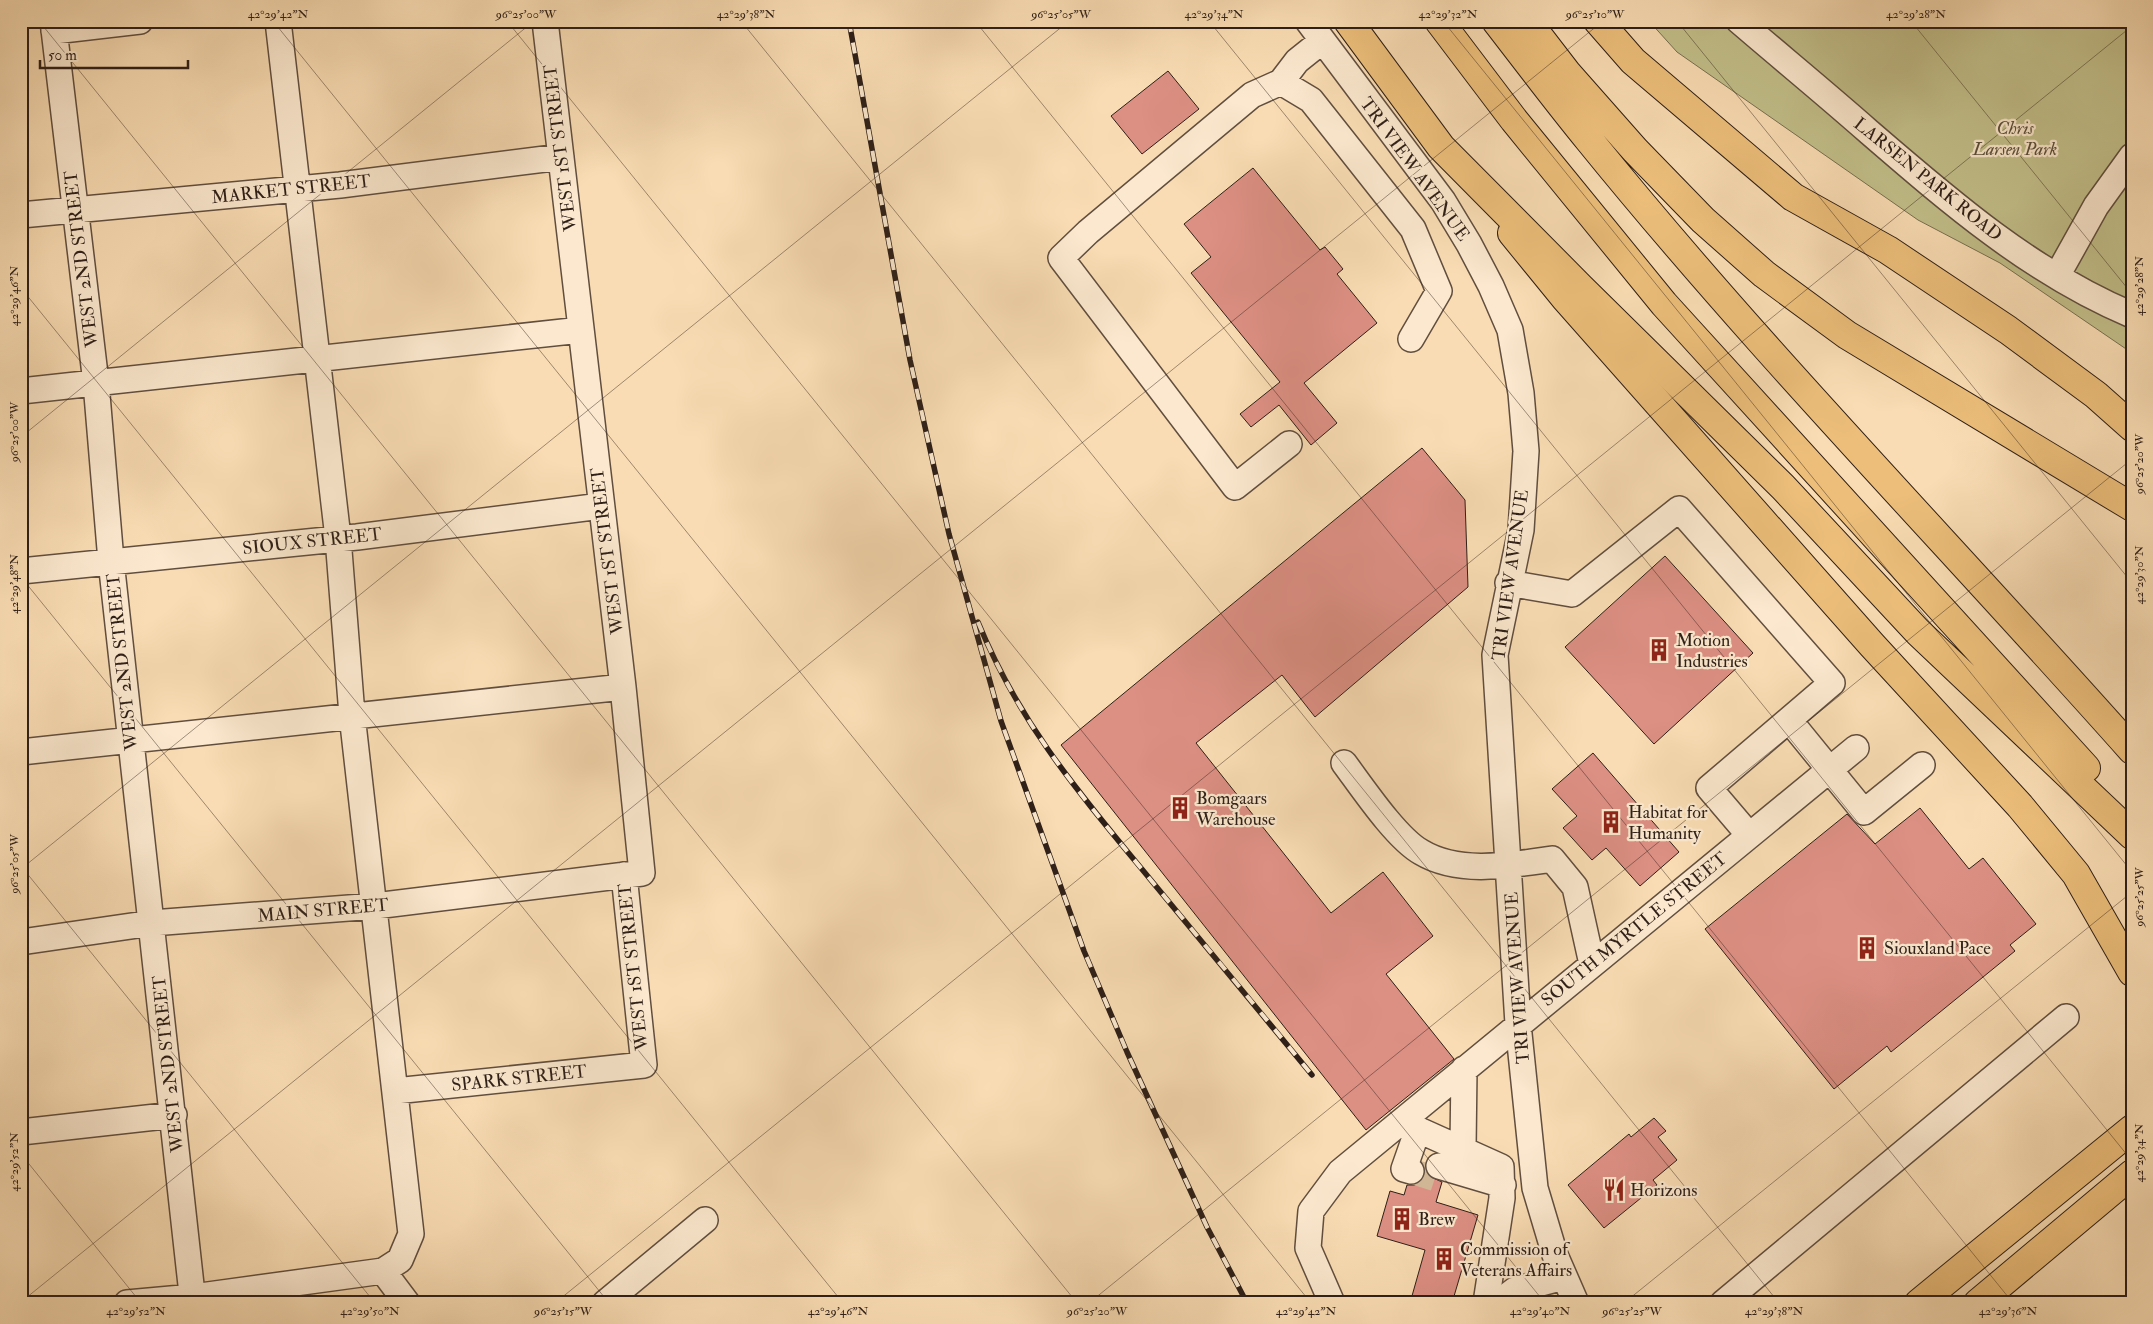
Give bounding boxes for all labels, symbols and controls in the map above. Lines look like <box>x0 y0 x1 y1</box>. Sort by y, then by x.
text: 42°29'42"N <box>248 7 309 22</box>
text: 96°25'00"W <box>495 7 557 22</box>
text: 42°29'38"N <box>717 7 775 22</box>
text: 96°25'05"W <box>1030 7 1092 22</box>
text: 42°29'34"N <box>1184 7 1244 22</box>
text: 42°29'32"N <box>1419 7 1478 22</box>
text: 96°25'10"W <box>1565 7 1625 22</box>
text: 42°29'28"N <box>1886 7 1946 22</box>
scale bar <box>40 38 188 70</box>
text: 50 m <box>48 46 77 65</box>
street label: WEST 1ST STREET <box>539 63 582 234</box>
street label: TRI VIEW AVENUE <box>1355 93 1475 246</box>
street label: LARSEN PARK ROAD <box>1849 112 2007 246</box>
park label: Chris Larsen Park <box>1972 117 2057 161</box>
street label: WEST 2ND STREET <box>59 169 104 350</box>
street label: MARKET STREET <box>210 170 372 209</box>
text: 42°29'28"N <box>2132 256 2147 316</box>
text: 42°29'46"N <box>7 265 22 326</box>
text: 96°25'00"W <box>7 401 22 463</box>
text: 96°25'20"W <box>2132 433 2147 495</box>
street label: WEST 1ST STREET <box>586 466 629 637</box>
street label: TRI VIEW AVENUE <box>1487 488 1534 662</box>
street label: SIOUX STREET <box>241 523 384 560</box>
text: 42°29'30"N <box>2132 545 2147 604</box>
text: 42°29'48"N <box>7 554 22 614</box>
street label: WEST 2ND STREET <box>102 572 143 753</box>
place label: Motion Industries <box>1676 629 1748 673</box>
building icon: Motion Industries <box>1646 637 1672 663</box>
place label: Bomgaars Warehouse <box>1195 787 1276 831</box>
building icon: Bomgaars Warehouse <box>1167 795 1193 821</box>
place label: Habitat for Humanity <box>1628 801 1708 845</box>
building icon: Habitat for Humanity <box>1598 809 1624 835</box>
text: 96°25'05"W <box>7 833 22 895</box>
street label: SOUTH MYRTLE STREET <box>1537 847 1732 1012</box>
text: 96°25'25"W <box>2132 866 2147 928</box>
street label: WEST 1ST STREET <box>613 882 654 1052</box>
street label: TRI VIEW AVENUE <box>1500 891 1535 1065</box>
street label: MAIN STREET <box>256 893 390 928</box>
building icon: Siouxland Pace <box>1854 935 1880 961</box>
place label: Siouxland Pace <box>1884 937 1991 960</box>
street label: WEST 2ND STREET <box>148 974 189 1155</box>
street label: SPARK STREET <box>450 1060 589 1097</box>
text: 42°29'34"N <box>2132 1123 2147 1183</box>
text: 42°29'52"N <box>7 1132 22 1192</box>
restaurant icon: Horizons <box>1601 1177 1627 1203</box>
place label: Horizons <box>1630 1179 1698 1202</box>
building icon: Brew <box>1389 1206 1415 1232</box>
place label: Brew <box>1418 1208 1456 1231</box>
place label: Commission of Veterans Affairs <box>1460 1238 1572 1282</box>
building icon: Commission of Veterans Affairs <box>1431 1246 1457 1272</box>
text: 42°29'52"N <box>106 1304 166 1319</box>
text: 42°29'50"N <box>340 1304 400 1319</box>
text: 96°25'15"W <box>533 1304 593 1319</box>
text: 42°29'46"N <box>808 1304 869 1319</box>
text: 96°25'20"W <box>1066 1304 1128 1319</box>
text: 42°29'42"N <box>1276 1304 1337 1319</box>
text: 42°29'40"N <box>1510 1304 1571 1319</box>
text: 96°25'25"W <box>1601 1304 1663 1319</box>
text: 42°29'38"N <box>1745 1304 1803 1319</box>
text: 42°29'36"N <box>1979 1304 2038 1319</box>

